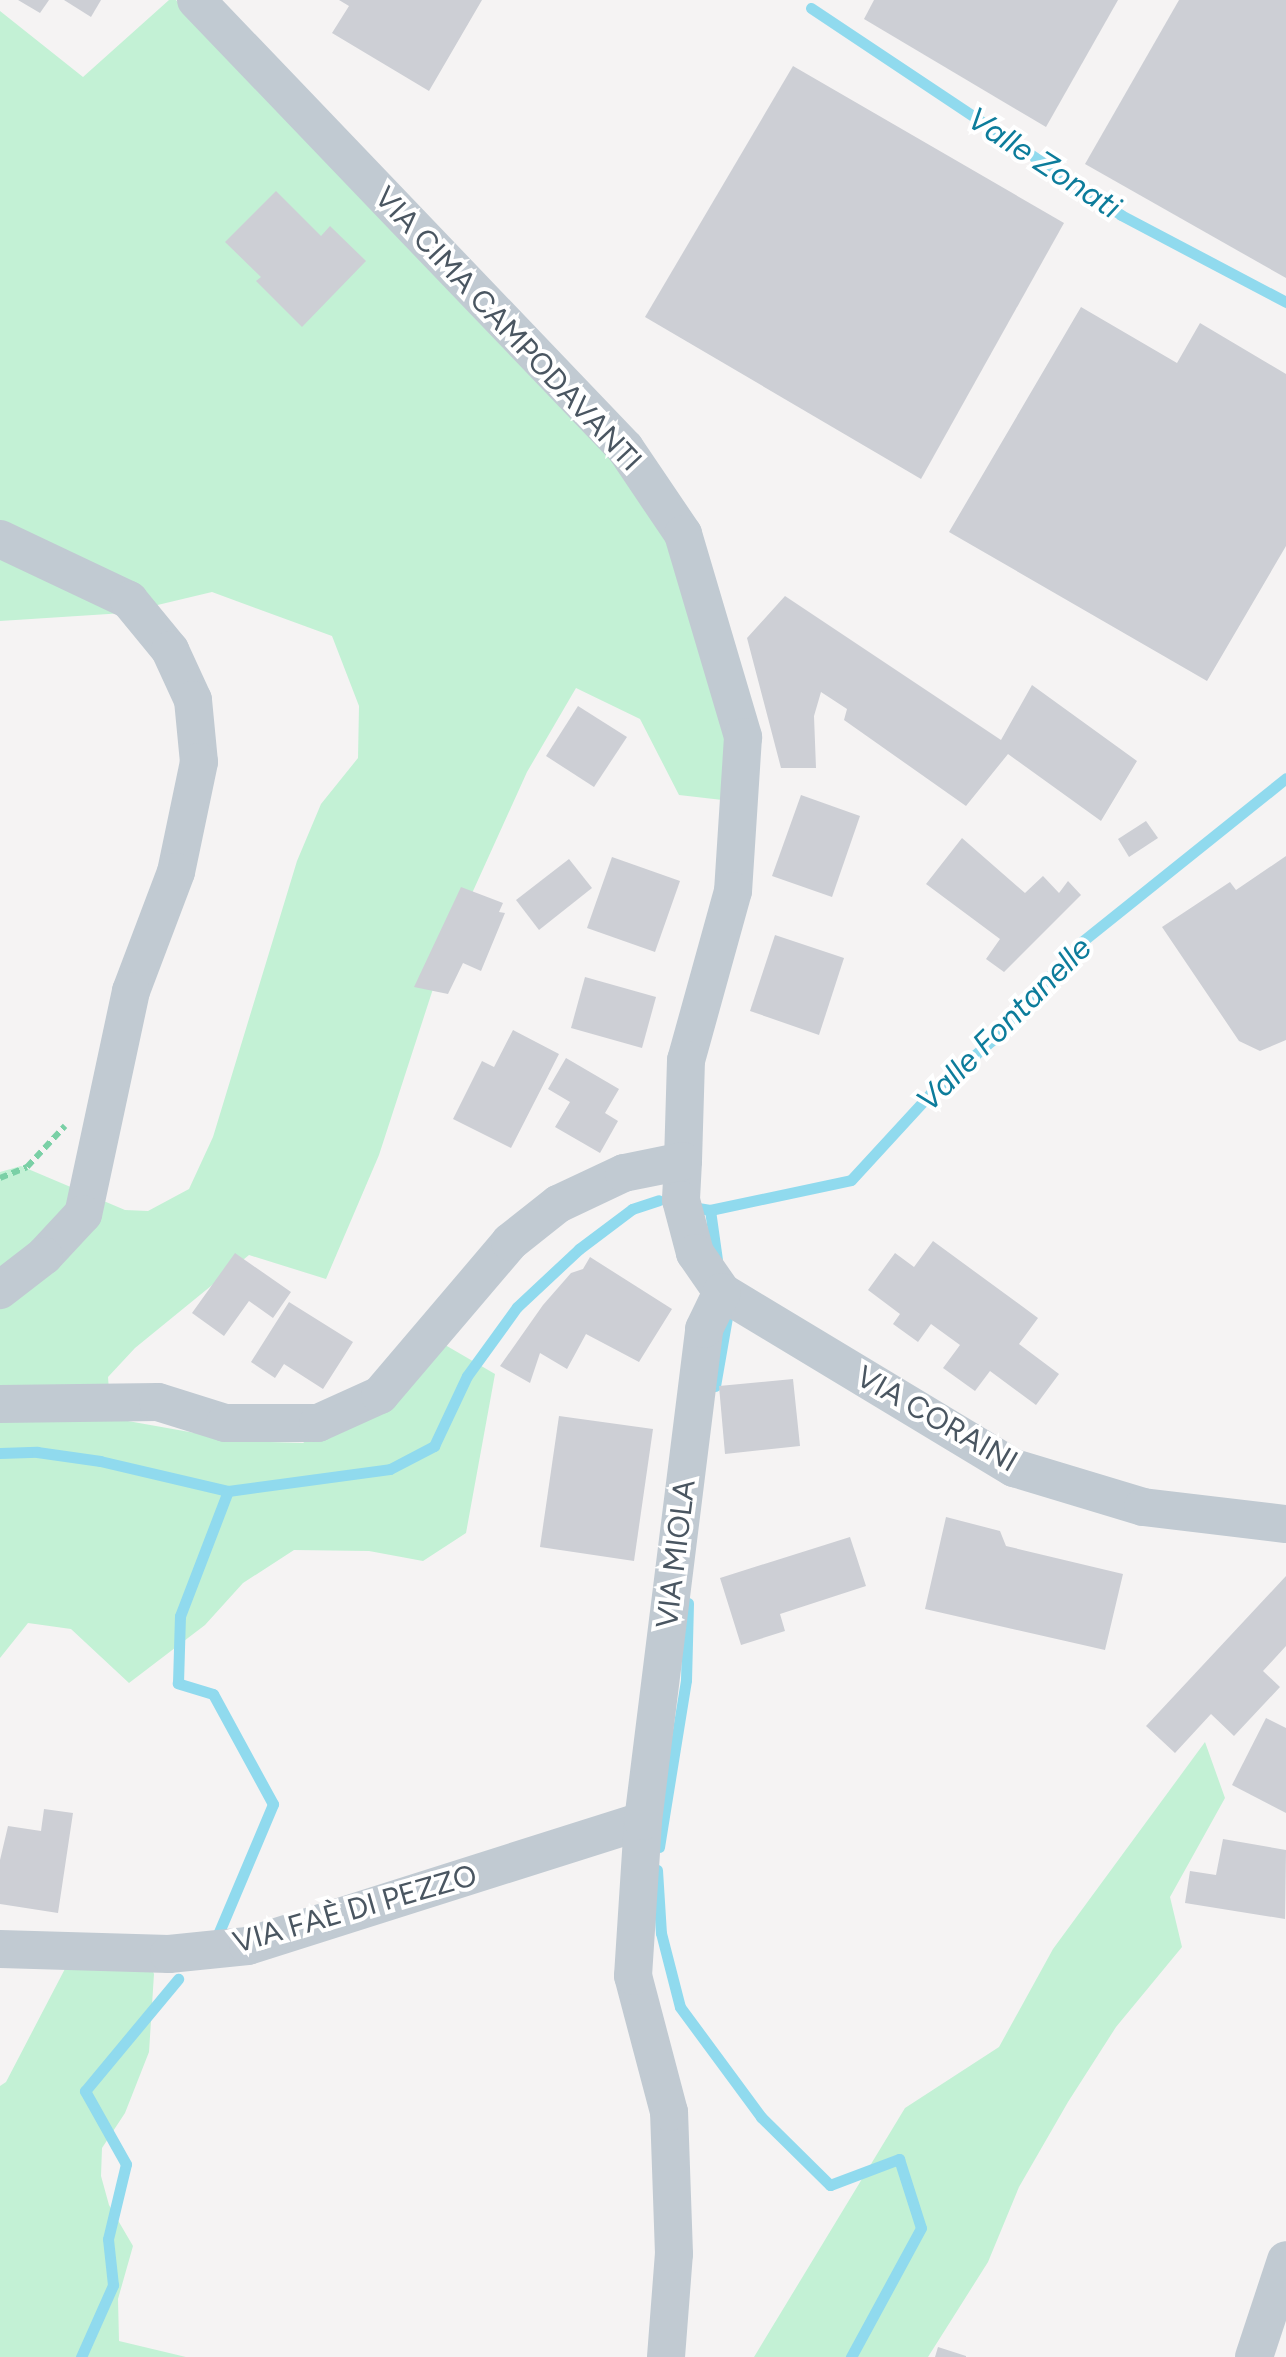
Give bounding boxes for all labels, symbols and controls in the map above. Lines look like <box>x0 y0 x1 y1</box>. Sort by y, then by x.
water label: Valle Zonati <box>960 99 1128 227</box>
street label: VIA CIMA CAMPODAVANTI <box>367 180 649 478</box>
water label: Valle Fontanelle <box>909 929 1099 1119</box>
street label: VIA CORAINI <box>850 1358 1024 1480</box>
street label: VIA MIOLA <box>649 1478 703 1630</box>
street label: VIA FAÈ DI PEZZO <box>229 1857 481 1961</box>

